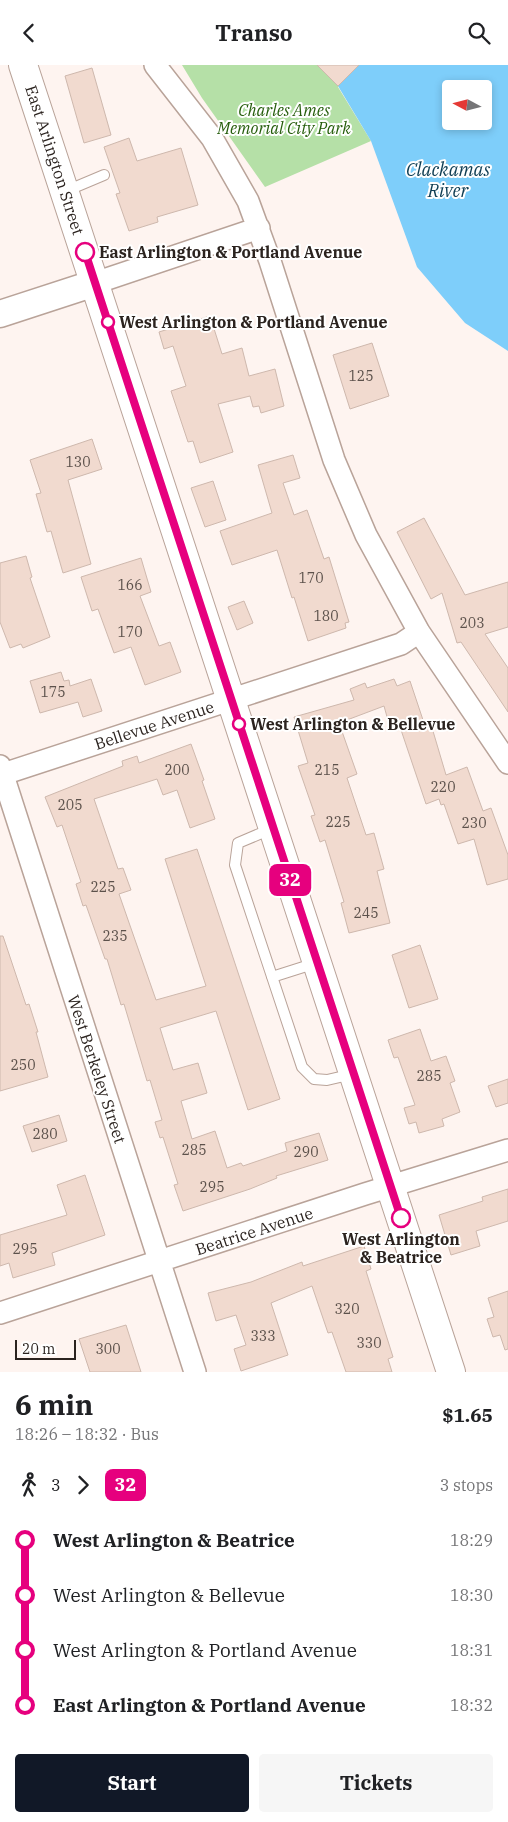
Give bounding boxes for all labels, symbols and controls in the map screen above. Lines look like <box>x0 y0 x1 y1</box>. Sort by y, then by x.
text: Transo <box>215 18 293 47</box>
icon: back <box>15 19 43 47</box>
icon: search <box>465 19 493 47</box>
north arrow <box>442 80 492 130</box>
map controls <box>442 80 492 130</box>
street label: East Arlington Street <box>21 83 89 238</box>
park label: Charles Ames Memorial City Park <box>216 100 351 138</box>
water label: Clackamas River <box>406 158 490 202</box>
marker: East Arlington & Portland Avenue <box>75 242 95 262</box>
place label: East Arlington & Portland Avenue <box>99 242 362 262</box>
place label: West Arlington & Portland Avenue <box>119 312 387 332</box>
marker: West Arlington & Portland Avenue <box>101 315 115 329</box>
house number: 125 <box>348 367 374 385</box>
house number: 130 <box>65 453 91 471</box>
house number: 170 <box>298 569 324 587</box>
house number: 166 <box>117 576 143 594</box>
house number: 180 <box>313 607 339 625</box>
house number: 203 <box>459 614 485 632</box>
house number: 170 <box>117 623 143 641</box>
house number: 175 <box>40 683 66 701</box>
street label: Bellevue Avenue <box>92 696 216 754</box>
place label: West Arlington & Bellevue <box>250 714 455 734</box>
marker: West Arlington & Bellevue <box>232 717 246 731</box>
house number: 200 <box>164 761 190 779</box>
house number: 215 <box>314 761 340 779</box>
house number: 220 <box>430 778 456 796</box>
house number: 205 <box>57 796 83 814</box>
house number: 225 <box>325 813 351 831</box>
house number: 230 <box>461 814 487 832</box>
line badge: 32 <box>268 864 312 896</box>
text: 32 <box>279 868 301 891</box>
house number: 225 <box>90 878 116 896</box>
house number: 245 <box>353 904 379 922</box>
house number: 235 <box>102 927 128 945</box>
street label: West Berkeley Street <box>64 992 131 1146</box>
house number: 250 <box>10 1056 36 1074</box>
house number: 285 <box>416 1067 442 1085</box>
house number: 280 <box>32 1125 58 1143</box>
house number: 285 <box>181 1141 207 1159</box>
house number: 290 <box>293 1143 319 1161</box>
house number: 295 <box>199 1178 225 1196</box>
street label: Beatrice Avenue <box>193 1203 315 1259</box>
marker: West Arlington & Beatrice <box>391 1208 411 1228</box>
place label: West Arlington & Beatrice <box>342 1229 460 1267</box>
house number: 295 <box>12 1240 38 1258</box>
house number: 320 <box>334 1300 360 1318</box>
house number: 333 <box>250 1327 276 1345</box>
house number: 330 <box>356 1334 382 1352</box>
scale bar <box>15 1337 76 1360</box>
text: 20 m <box>22 1340 55 1358</box>
house number: 300 <box>95 1340 121 1358</box>
text: 6 min <box>15 1386 93 1423</box>
text: $1.65 <box>442 1403 493 1427</box>
text: 18:26 – 18:32 · Bus <box>15 1424 159 1444</box>
icon: walk <box>15 1471 43 1499</box>
icon: forward <box>69 1471 97 1499</box>
text: 32 <box>115 1473 136 1496</box>
text: 3 <box>51 1475 61 1495</box>
text: 3 stops <box>440 1475 493 1495</box>
text: West Arlington & Beatrice <box>53 1528 295 1552</box>
text: 18:29 <box>450 1530 493 1550</box>
text: West Arlington & Bellevue <box>53 1583 285 1607</box>
text: 18:30 <box>450 1585 493 1605</box>
text: West Arlington & Portland Avenue <box>53 1638 357 1662</box>
text: 18:31 <box>450 1640 493 1660</box>
text: East Arlington & Portland Avenue <box>53 1693 366 1717</box>
text: 18:32 <box>450 1695 493 1715</box>
button: Start <box>15 1754 249 1812</box>
button: Tickets <box>259 1754 493 1812</box>

